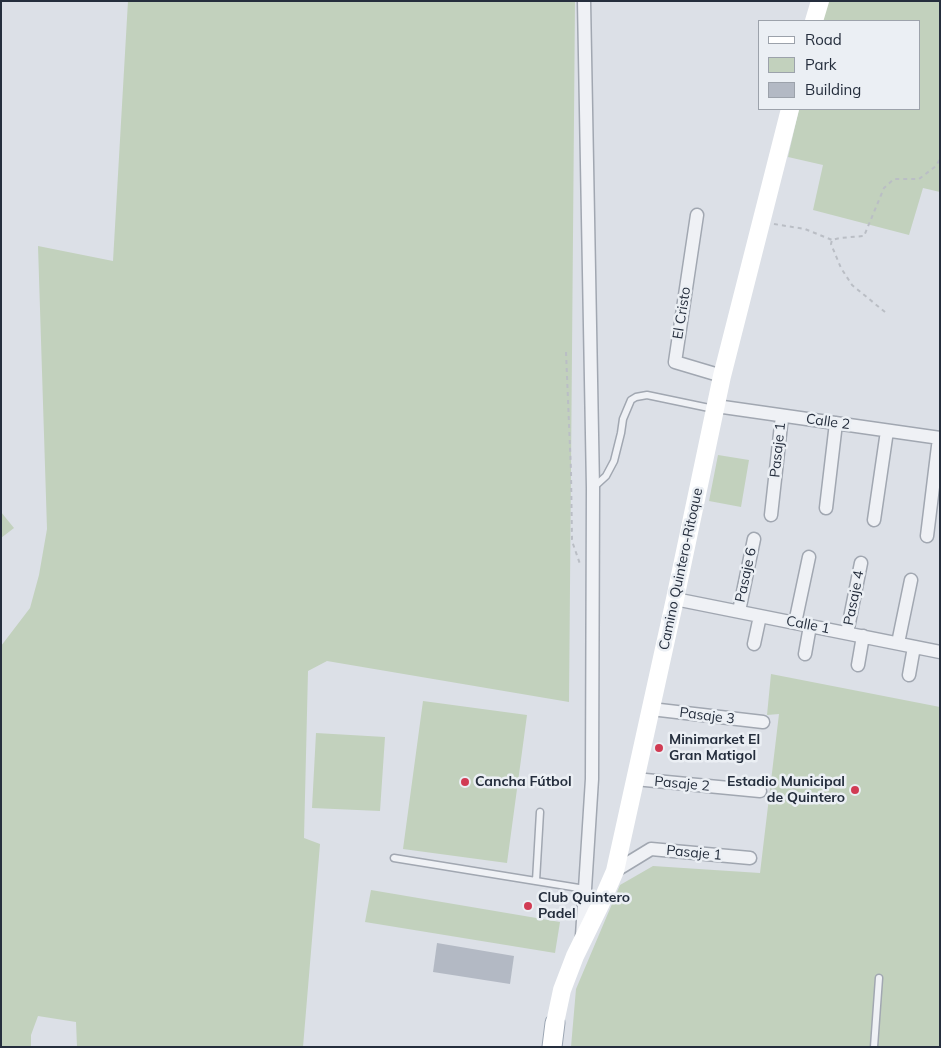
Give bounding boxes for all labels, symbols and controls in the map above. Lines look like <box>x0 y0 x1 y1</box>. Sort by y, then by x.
legend <box>758 20 921 110</box>
text: Road <box>805 30 842 49</box>
text: Park <box>805 55 837 74</box>
text: Building <box>805 80 861 99</box>
street label: El Cristo <box>670 286 694 340</box>
street label: Calle 2 <box>805 411 851 433</box>
street label: Pasaje 1 <box>767 422 789 478</box>
street label: Camino Quintero-Ritoque <box>656 486 706 652</box>
street label: Pasaje 6 <box>732 546 760 604</box>
street label: Pasaje 4 <box>840 569 868 627</box>
street label: Calle 1 <box>785 613 831 637</box>
street label: Pasaje 3 <box>678 704 736 728</box>
place label: Minimarket El Gran Matigol <box>669 732 760 764</box>
marker: Minimarket El Gran Matigol <box>653 742 665 754</box>
street label: Pasaje 2 <box>654 773 710 795</box>
place label: Cancha Fútbol <box>475 774 572 790</box>
place label: Estadio Municipal de Quintero <box>727 774 845 806</box>
marker: Cancha Fútbol <box>459 776 471 788</box>
marker: Estadio Municipal de Quintero <box>849 784 861 796</box>
street label: Pasaje 1 <box>666 842 722 864</box>
place label: Club Quintero Padel <box>538 890 630 922</box>
marker: Club Quintero Padel <box>522 900 534 912</box>

